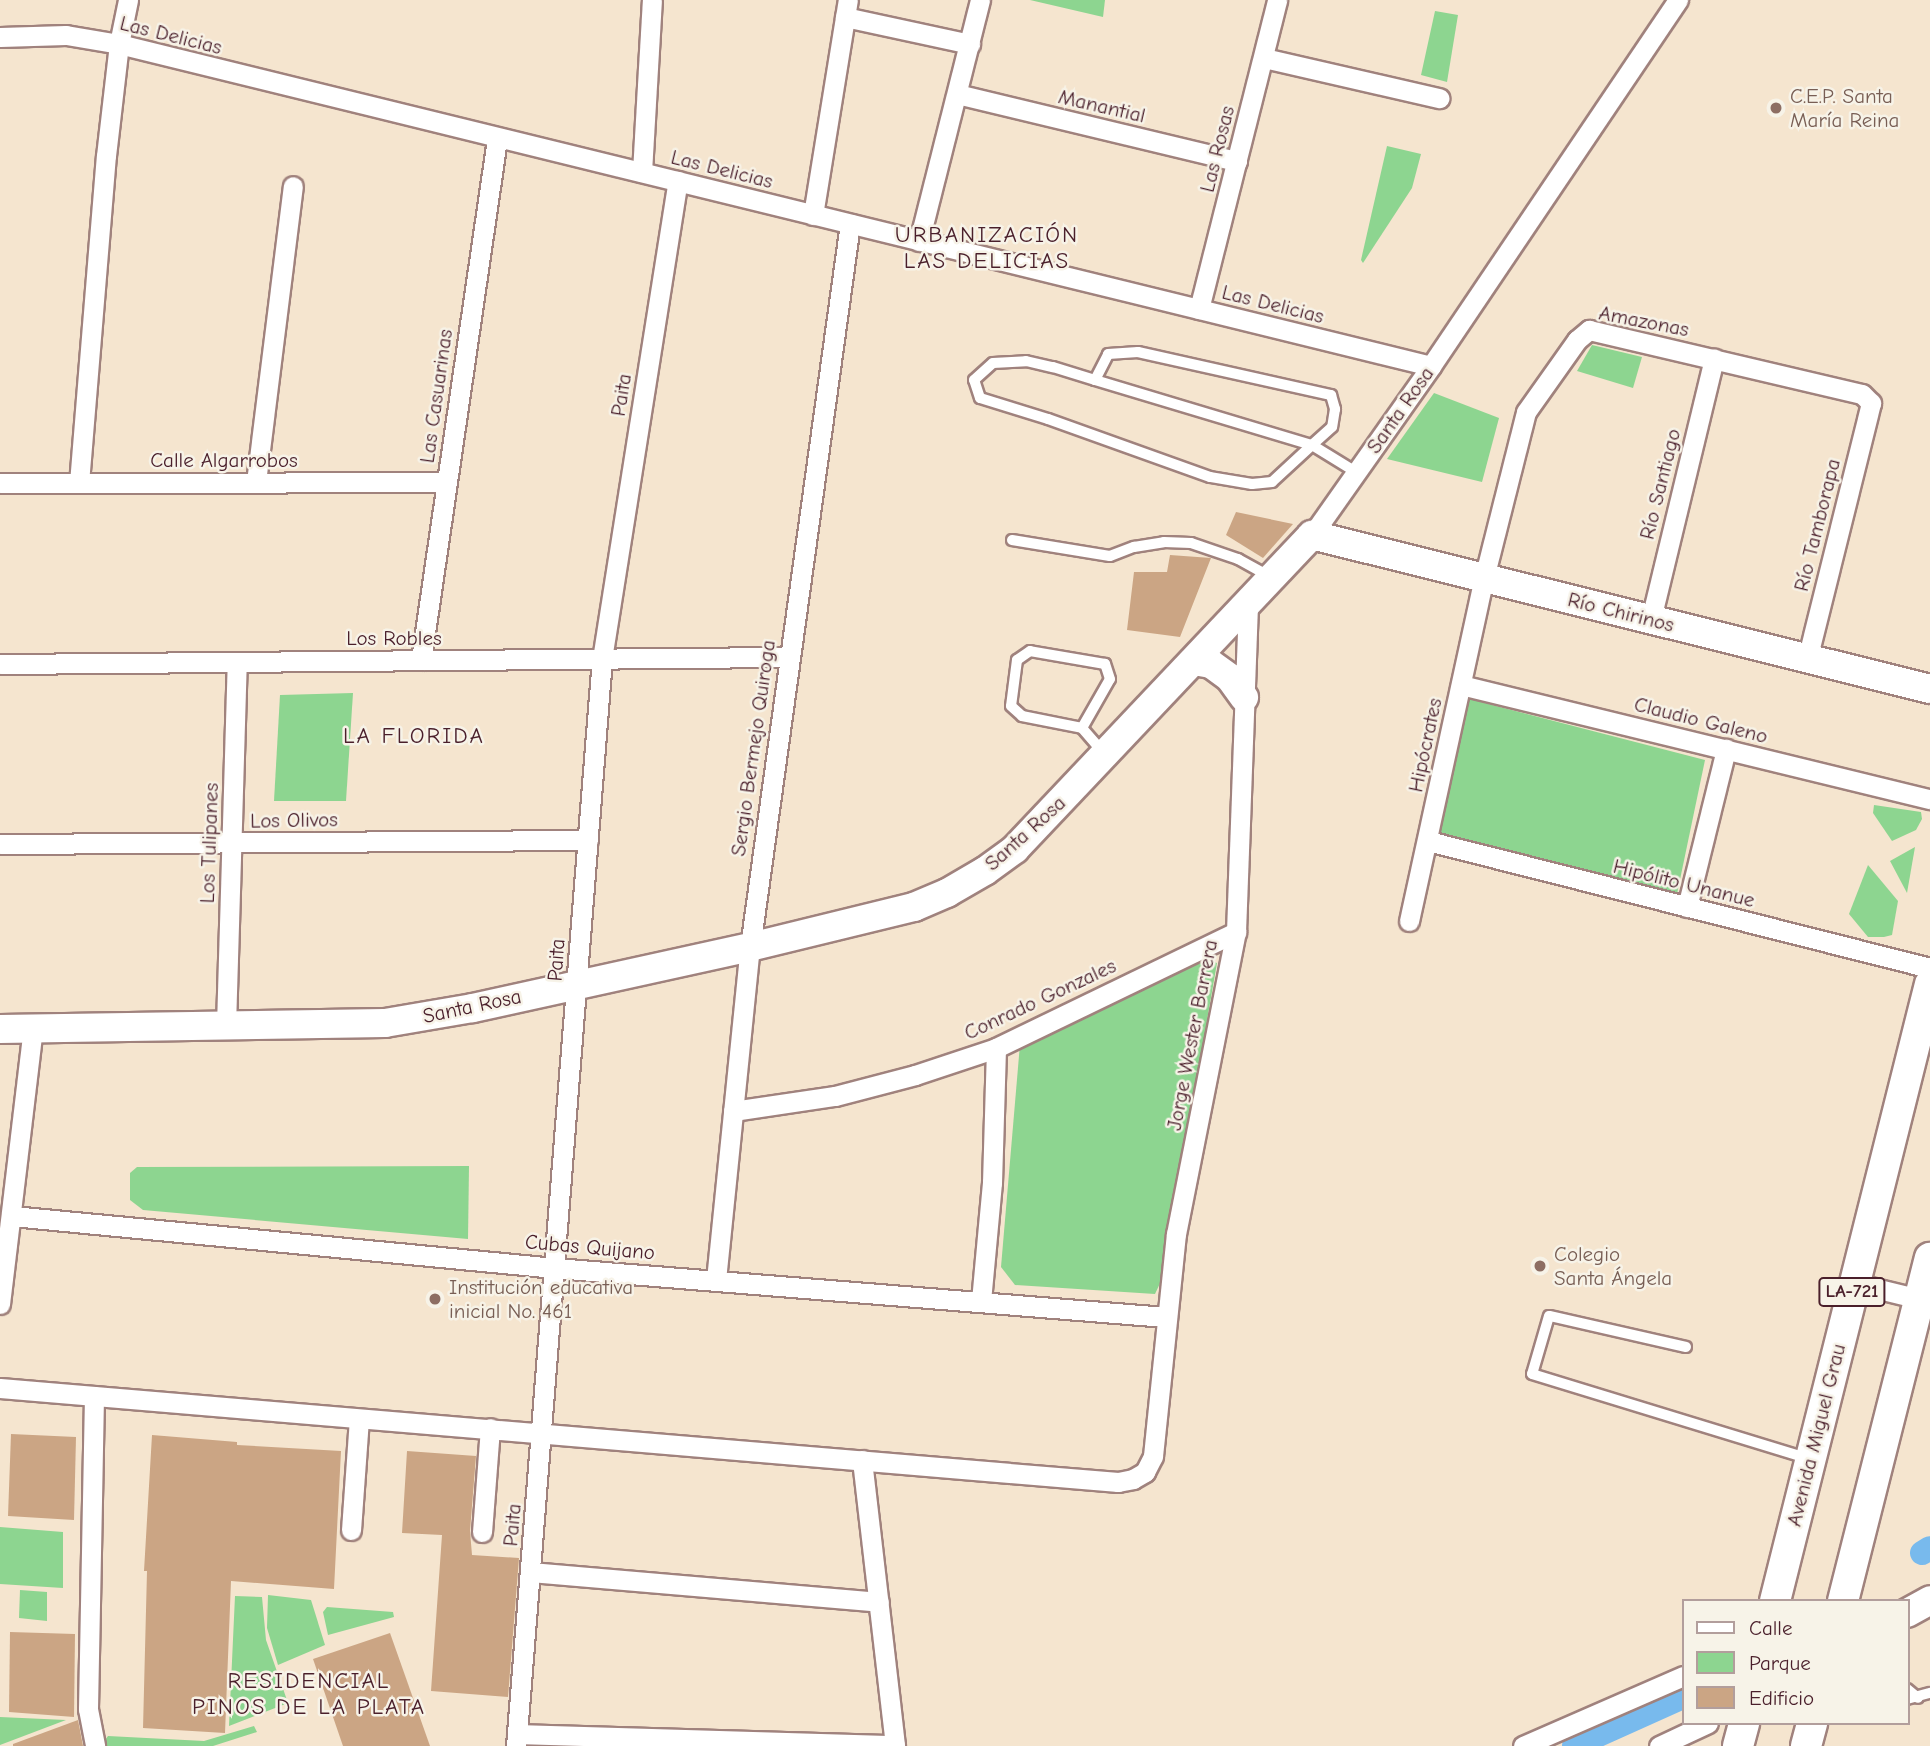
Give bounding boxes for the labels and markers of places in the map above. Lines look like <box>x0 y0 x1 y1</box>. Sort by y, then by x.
place label: C.E.P. Santa María Reina <box>1790 83 1899 133</box>
marker: C.E.P. Santa María Reina <box>1768 100 1784 116</box>
place label: Colegio Santa Ángela <box>1554 1241 1672 1291</box>
marker: Colegio Santa Ángela <box>1532 1258 1548 1274</box>
place label: Institución educativa inicial No. 461 <box>449 1274 633 1324</box>
marker: Institución educativa inicial No. 461 <box>427 1291 443 1307</box>

